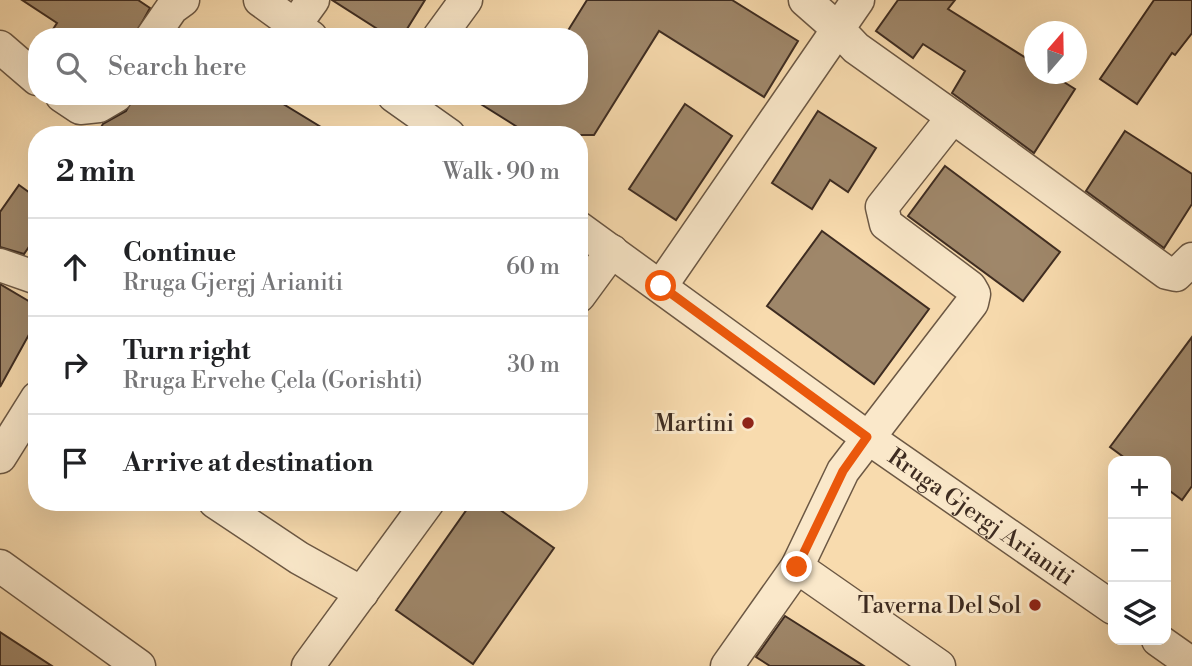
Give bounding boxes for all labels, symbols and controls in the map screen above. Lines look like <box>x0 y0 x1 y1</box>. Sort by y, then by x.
north arrow <box>1024 21 1087 84</box>
search box <box>28 28 588 105</box>
icon: search <box>52 48 90 86</box>
text: Search here <box>108 51 247 83</box>
text: 2 min <box>56 153 135 191</box>
text: Walk · 90 m <box>443 158 560 186</box>
text: Continue <box>123 237 236 269</box>
icon: ahead <box>56 248 94 286</box>
text: 60 m <box>506 253 560 281</box>
text: Rruga Gjergj Arianiti <box>123 269 343 297</box>
route start <box>645 270 676 301</box>
text: Turn right <box>123 335 251 367</box>
icon: right <box>56 346 94 384</box>
text: 30 m <box>507 351 560 379</box>
text: Rruga Ervehe Çela (Gorishti) <box>123 367 423 395</box>
place label: Martini <box>654 410 734 438</box>
marker: Martini <box>740 415 756 431</box>
street label: Rruga Gjergj Arianiti <box>882 443 1079 592</box>
icon: arrive <box>56 444 94 482</box>
text: Arrive at destination <box>123 447 373 479</box>
map controls <box>1108 456 1171 645</box>
button: + <box>1108 456 1171 519</box>
button: − <box>1108 519 1171 582</box>
route end <box>781 551 812 582</box>
button: layers <box>1108 582 1171 645</box>
place label: Taverna Del Sol <box>858 592 1021 620</box>
marker: Taverna Del Sol <box>1027 597 1043 613</box>

